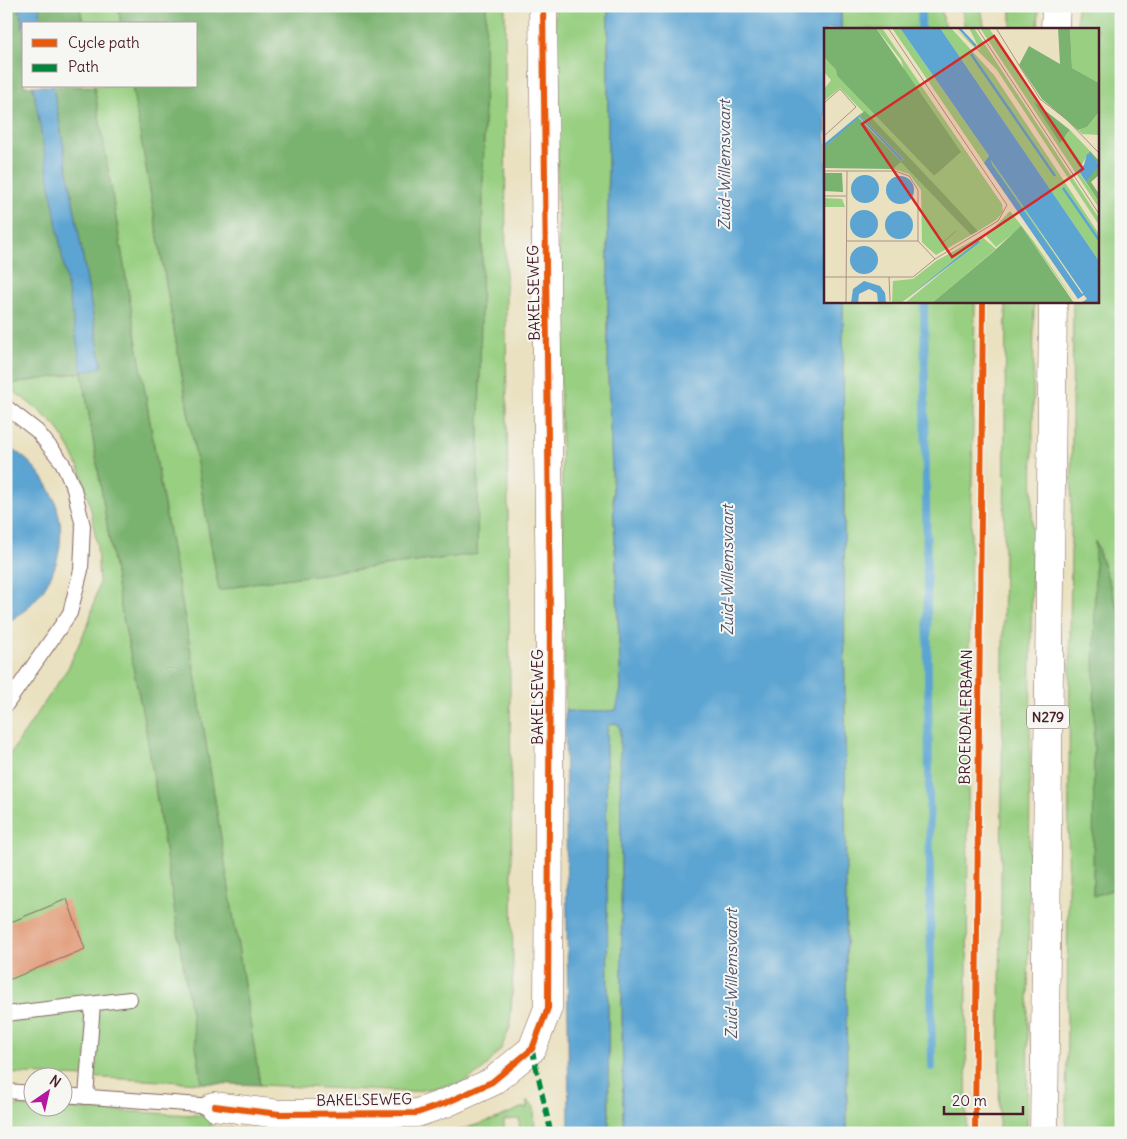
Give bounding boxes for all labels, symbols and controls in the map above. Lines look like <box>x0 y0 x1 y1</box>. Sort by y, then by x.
legend <box>22 22 198 88</box>
inset map <box>824 28 1100 302</box>
text: Cycle path <box>68 33 140 52</box>
text: Path <box>68 57 99 76</box>
water label: Zuid-Willemsvaart <box>714 97 734 230</box>
street label: BAKELSEWEG <box>523 245 544 341</box>
water label: Zuid-Willemsvaart <box>717 502 737 635</box>
street label: BAKELSEWEG <box>528 649 547 745</box>
street label: BROEKDALERBAAN <box>955 649 976 785</box>
road number: N279 <box>1027 706 1069 729</box>
water label: Zuid-Willemsvaart <box>721 906 741 1039</box>
north arrow <box>22 1066 72 1116</box>
text: N <box>46 1071 64 1091</box>
scale bar <box>944 1084 1023 1116</box>
street label: BAKELSEWEG <box>316 1089 412 1110</box>
text: 20 m <box>952 1091 987 1110</box>

